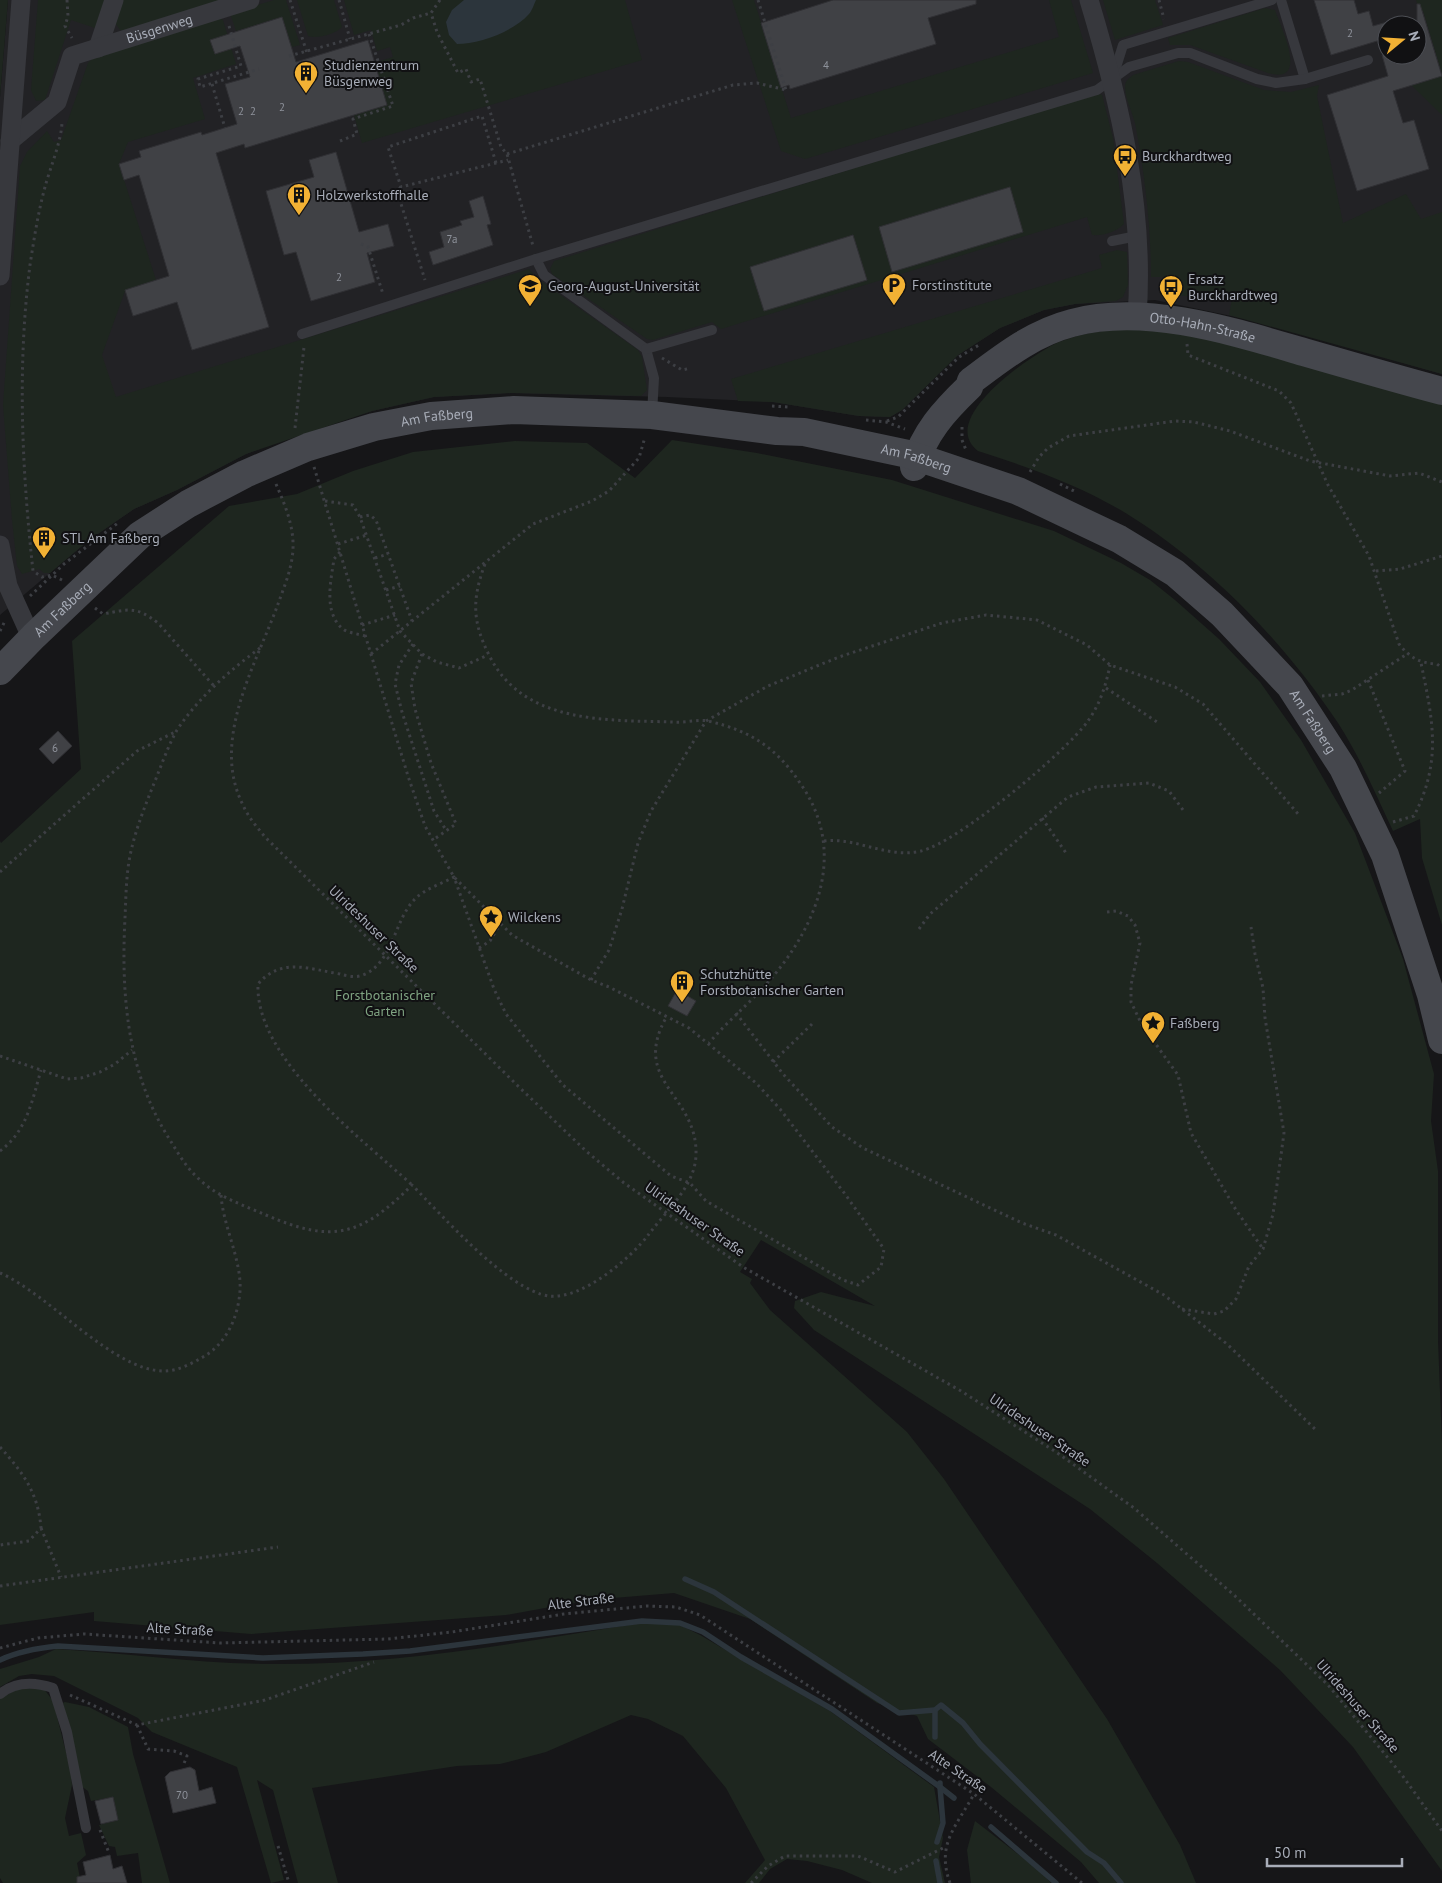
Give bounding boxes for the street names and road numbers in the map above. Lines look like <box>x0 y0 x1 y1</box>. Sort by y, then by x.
street label: Büsgenweg <box>124 10 195 47</box>
street label: Otto-Hahn-Straße <box>1149 308 1258 347</box>
street label: Am Faßberg <box>399 404 474 431</box>
street label: Am Faßberg <box>879 440 954 477</box>
street label: Am Faßberg <box>30 577 95 641</box>
street label: Am Faßberg <box>1286 686 1340 757</box>
street label: Ulrideshuser Straße <box>325 881 423 977</box>
street label: Ulrideshuser Straße <box>641 1178 749 1260</box>
street label: Ulrideshuser Straße <box>986 1389 1094 1471</box>
street label: Alte Straße <box>547 1588 615 1614</box>
street label: Alte Straße <box>146 1618 214 1640</box>
street label: Ulrideshuser Straße <box>1312 1655 1404 1757</box>
street label: Alte Straße <box>925 1745 991 1797</box>

